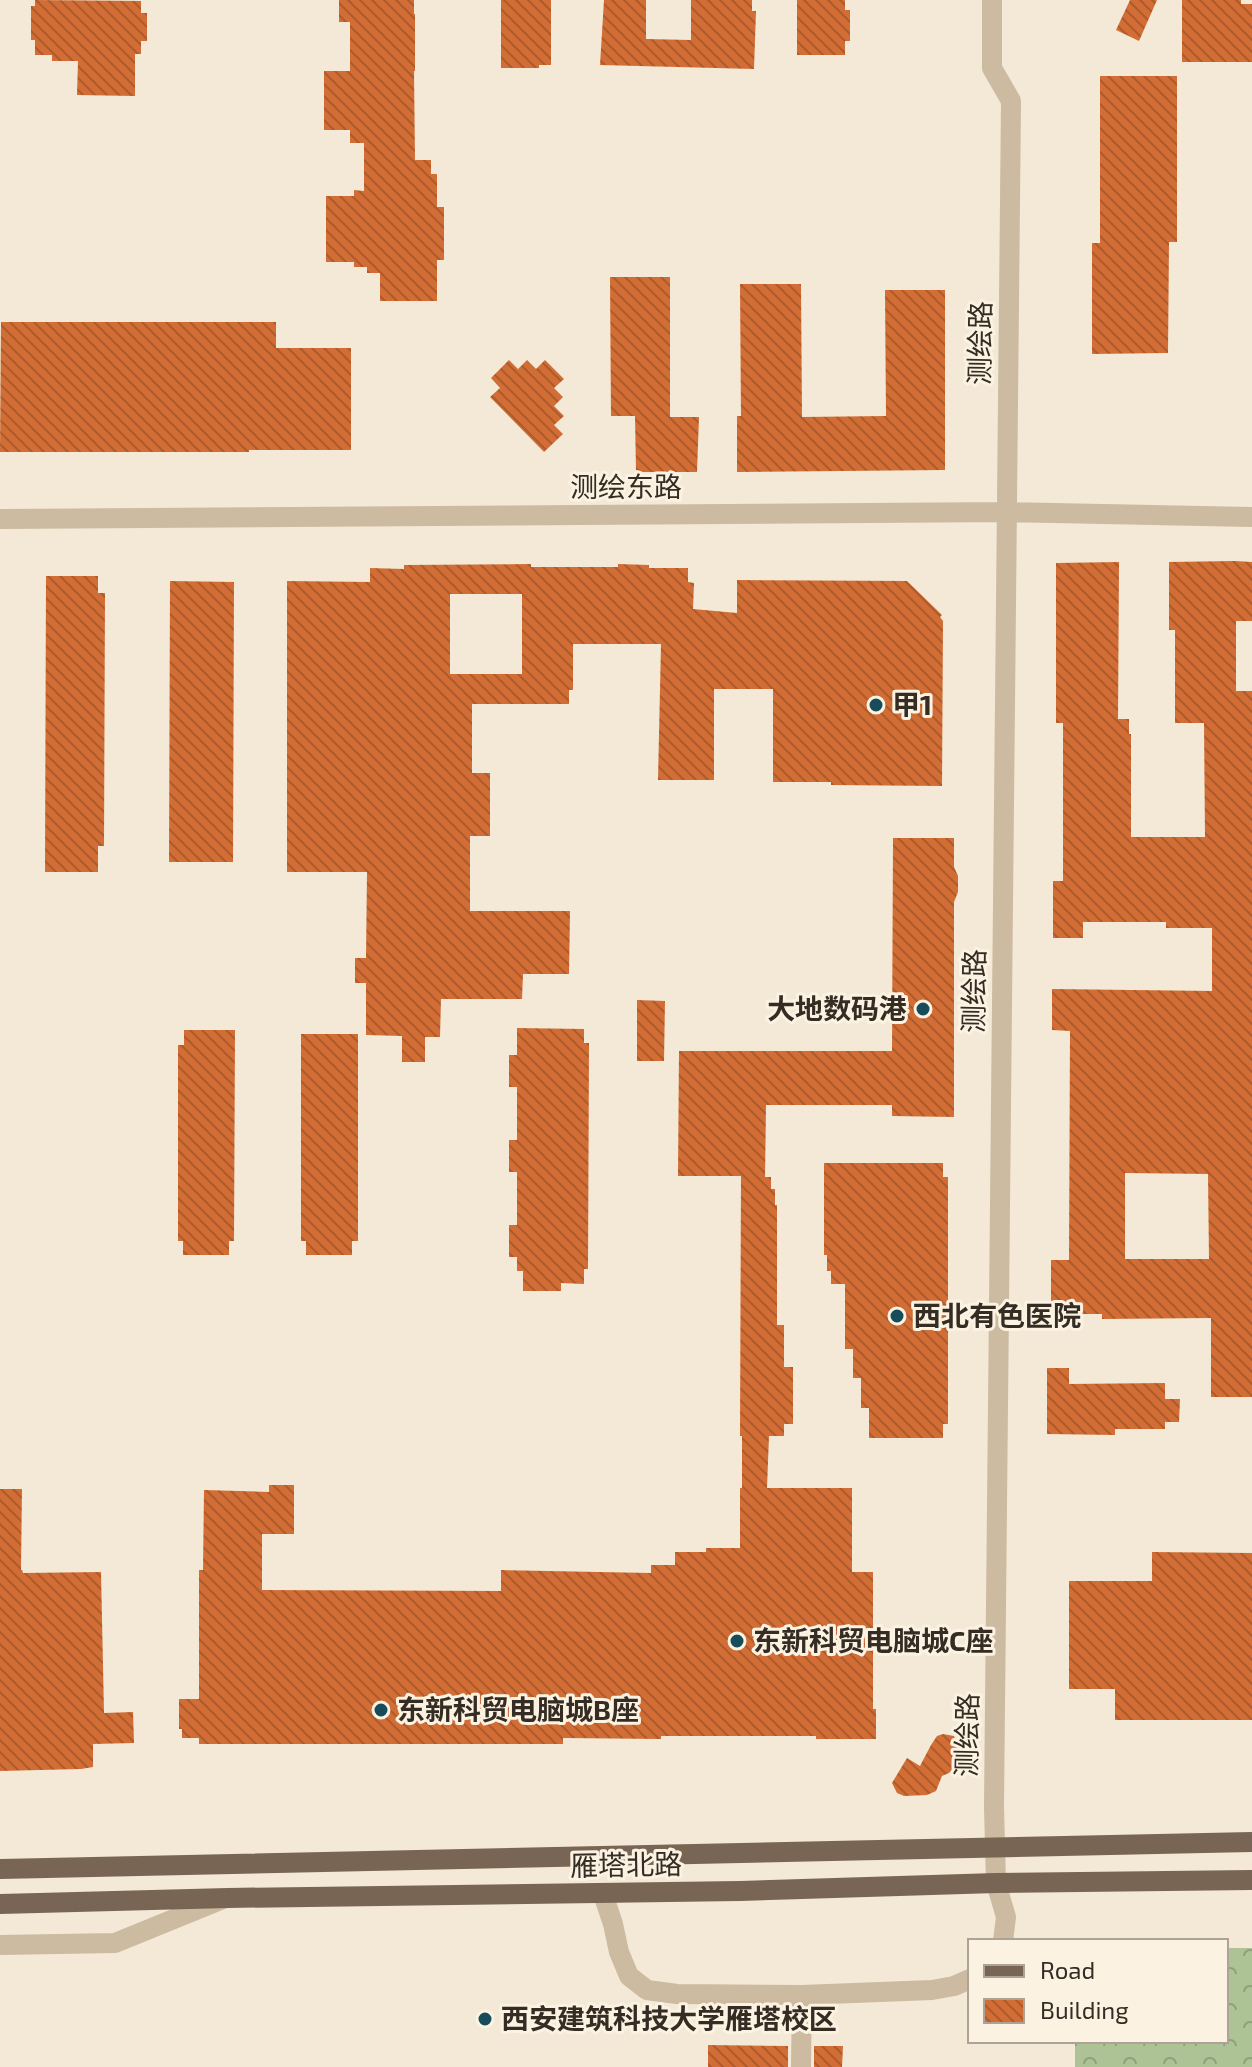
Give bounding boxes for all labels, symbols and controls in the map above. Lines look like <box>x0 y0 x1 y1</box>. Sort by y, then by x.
street label: 测绘路 <box>961 301 997 385</box>
street label: 测绘东路 <box>570 469 682 503</box>
place label: 甲1 <box>892 687 932 721</box>
marker: 甲1 <box>867 696 885 714</box>
street label: 测绘路 <box>955 949 991 1033</box>
place label: 大地数码港 <box>767 991 907 1025</box>
marker: 大地数码港 <box>914 1000 932 1018</box>
place label: 西北有色医院 <box>913 1298 1081 1332</box>
marker: 西北有色医院 <box>888 1307 906 1325</box>
place label: 东新科贸电脑城C座 <box>753 1623 993 1657</box>
marker: 东新科贸电脑城C座 <box>728 1632 746 1650</box>
place label: 东新科贸电脑城B座 <box>397 1692 639 1726</box>
street label: 测绘路 <box>948 1693 984 1777</box>
marker: 东新科贸电脑城B座 <box>372 1701 390 1719</box>
street label: 雁塔北路 <box>570 1846 682 1882</box>
legend <box>968 1939 1228 2043</box>
text: Road <box>1040 1955 1095 1984</box>
text: Building <box>1040 1995 1129 2024</box>
place label: 西安建筑科技大学雁塔校区 <box>501 2001 837 2035</box>
marker: 西安建筑科技大学雁塔校区 <box>476 2010 494 2028</box>

